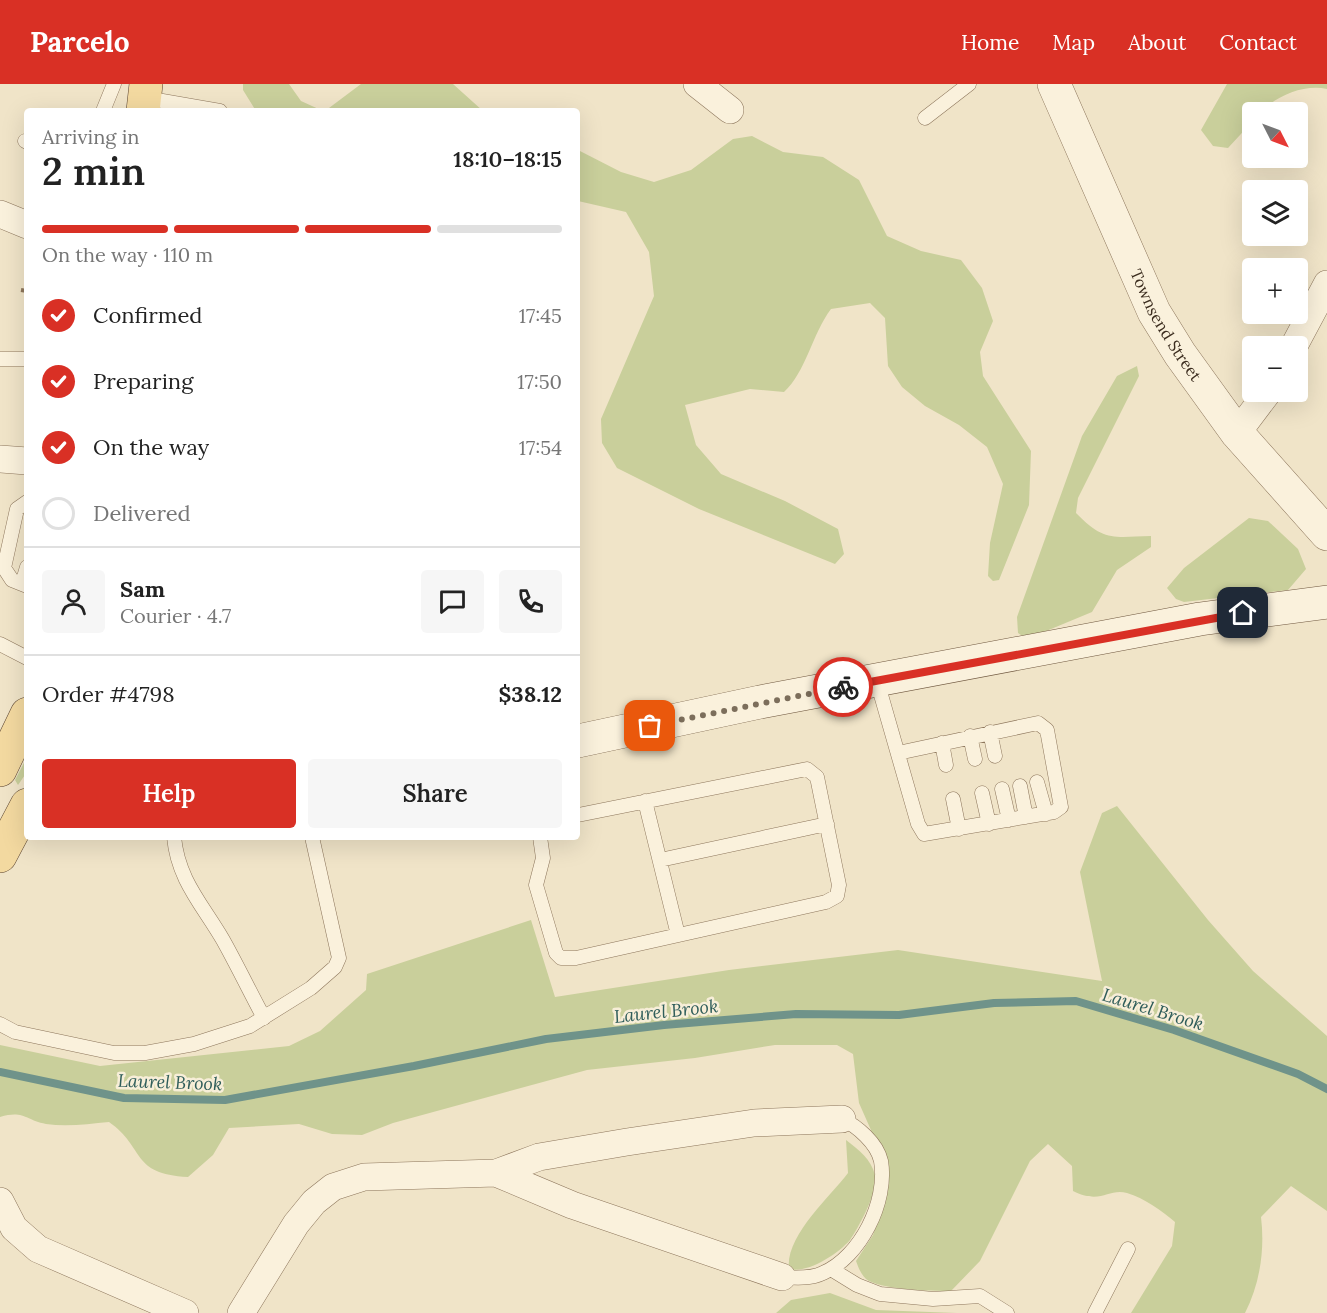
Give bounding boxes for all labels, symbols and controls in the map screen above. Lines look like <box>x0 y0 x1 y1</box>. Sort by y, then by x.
text: Parcelo <box>30 24 130 60</box>
text: Home <box>961 29 1019 56</box>
text: Map <box>1052 29 1095 56</box>
text: About <box>1128 29 1186 56</box>
text: Contact <box>1219 29 1297 56</box>
north arrow <box>1242 102 1308 168</box>
map controls <box>1242 102 1308 402</box>
text: Arriving in <box>42 124 139 149</box>
text: 18:10–18:15 <box>453 145 562 173</box>
text: 2 min <box>42 146 145 196</box>
button: layers <box>1242 180 1308 246</box>
text: On the way · 110 m <box>42 242 213 267</box>
button: + <box>1242 258 1308 324</box>
street label: Townsend Street <box>1126 266 1207 385</box>
icon: check <box>42 299 75 332</box>
text: Confirmed <box>93 301 202 329</box>
text: 17:45 <box>519 303 562 328</box>
button: − <box>1242 336 1308 402</box>
icon: check <box>42 365 75 398</box>
text: Preparing <box>93 367 193 395</box>
text: 17:50 <box>517 369 562 394</box>
icon: check <box>42 431 75 464</box>
text: On the way <box>93 433 209 461</box>
text: 17:54 <box>519 435 562 460</box>
text: Delivered <box>93 499 191 527</box>
button: person <box>42 570 105 633</box>
button: chat <box>421 570 484 633</box>
button: phone <box>499 570 562 633</box>
text: Sam <box>120 575 165 603</box>
pin <box>1217 587 1268 638</box>
icon: home <box>1226 596 1259 629</box>
text: Courier · 4.7 <box>120 603 231 628</box>
courier <box>813 657 873 717</box>
icon: bike <box>827 671 860 704</box>
text: Order #4798 <box>42 680 175 708</box>
text: $38.12 <box>498 680 562 708</box>
pin <box>624 700 675 751</box>
icon: bag <box>633 709 666 742</box>
button: Help <box>42 759 296 828</box>
button: Share <box>308 759 562 828</box>
water label: Laurel Brook <box>1100 983 1206 1035</box>
water label: Laurel Brook <box>613 994 719 1028</box>
water label: Laurel Brook <box>117 1069 223 1095</box>

